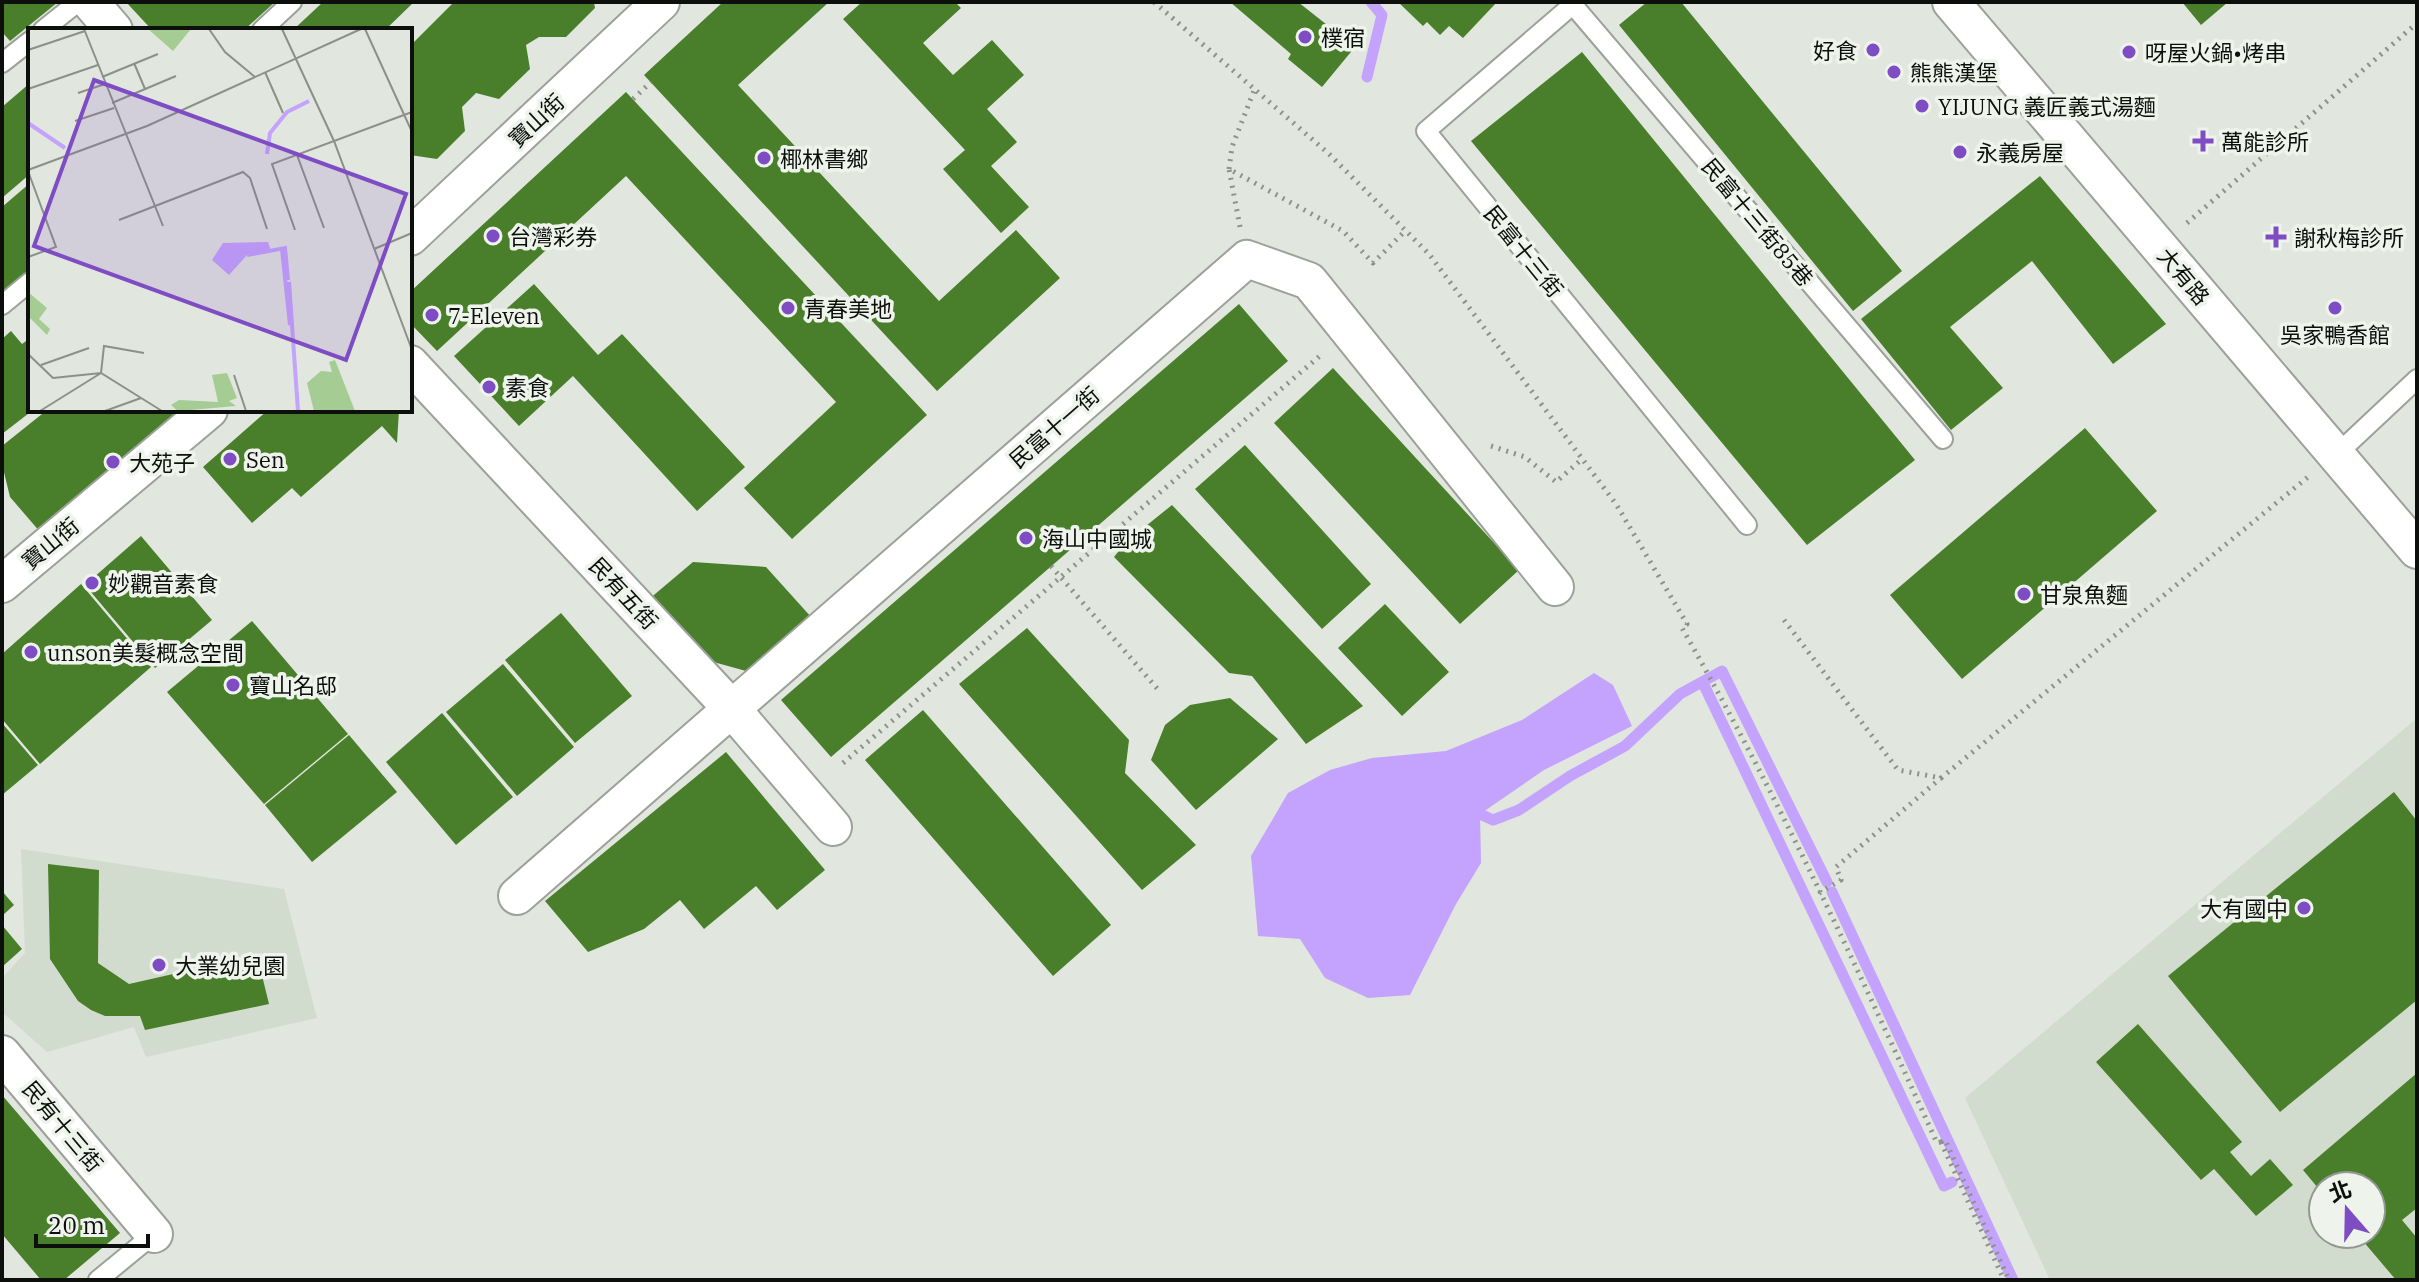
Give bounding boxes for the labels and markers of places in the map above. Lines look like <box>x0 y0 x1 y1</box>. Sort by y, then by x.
place label: 樸宿 <box>1321 23 1365 52</box>
marker: 樸宿 <box>1296 28 1314 46</box>
place label: 好食 <box>1813 36 1857 65</box>
place label: 呀屋火鍋•烤串 <box>2145 38 2286 67</box>
marker: 好食 <box>1864 41 1882 59</box>
marker: 呀屋火鍋•烤串 <box>2120 43 2138 61</box>
place label: 熊熊漢堡 <box>1910 58 1998 87</box>
marker: 熊熊漢堡 <box>1885 63 1903 81</box>
place label: YIJUNG 義匠義式湯麵 <box>1938 92 2156 121</box>
marker: YIJUNG 義匠義式湯麵 <box>1913 97 1931 115</box>
place label: 萬能診所 <box>2221 127 2309 156</box>
marker: 萬能診所 <box>2192 130 2214 152</box>
place label: 永義房屋 <box>1976 138 2064 167</box>
marker: 永義房屋 <box>1951 143 1969 161</box>
place label: 椰林書鄉 <box>780 144 868 173</box>
marker: 椰林書鄉 <box>755 149 773 167</box>
place label: 台灣彩券 <box>509 222 597 251</box>
place label: 謝秋梅診所 <box>2294 223 2404 252</box>
marker: 謝秋梅診所 <box>2265 226 2287 248</box>
marker: 台灣彩券 <box>484 227 502 245</box>
place label: 青春美地 <box>804 294 892 323</box>
marker: 青春美地 <box>779 299 797 317</box>
marker: 吳家鴨香館 <box>2326 299 2344 317</box>
place label: 7-Eleven <box>448 301 540 330</box>
marker: 7-Eleven <box>423 306 441 324</box>
place label: 吳家鴨香館 <box>2280 320 2390 349</box>
place label: 素食 <box>505 373 549 402</box>
marker: 素食 <box>480 378 498 396</box>
place label: Sen <box>246 445 285 474</box>
place label: 大苑子 <box>129 448 195 477</box>
marker: Sen <box>221 450 239 468</box>
marker: 大苑子 <box>104 453 122 471</box>
place label: 海山中國城 <box>1042 524 1152 553</box>
marker: 海山中國城 <box>1017 529 1035 547</box>
place label: 妙觀音素食 <box>108 569 218 598</box>
marker: 妙觀音素食 <box>83 574 101 592</box>
place label: 甘泉魚麵 <box>2040 580 2128 609</box>
marker: 甘泉魚麵 <box>2015 585 2033 603</box>
place label: unson美髮概念空間 <box>47 638 244 667</box>
marker: unson美髮概念空間 <box>22 643 40 661</box>
place label: 寶山名邸 <box>249 671 337 700</box>
marker: 寶山名邸 <box>224 676 242 694</box>
place label: 大有國中 <box>2200 894 2288 923</box>
marker: 大有國中 <box>2295 899 2313 917</box>
place label: 大業幼兒園 <box>175 951 285 980</box>
marker: 大業幼兒園 <box>150 956 168 974</box>

